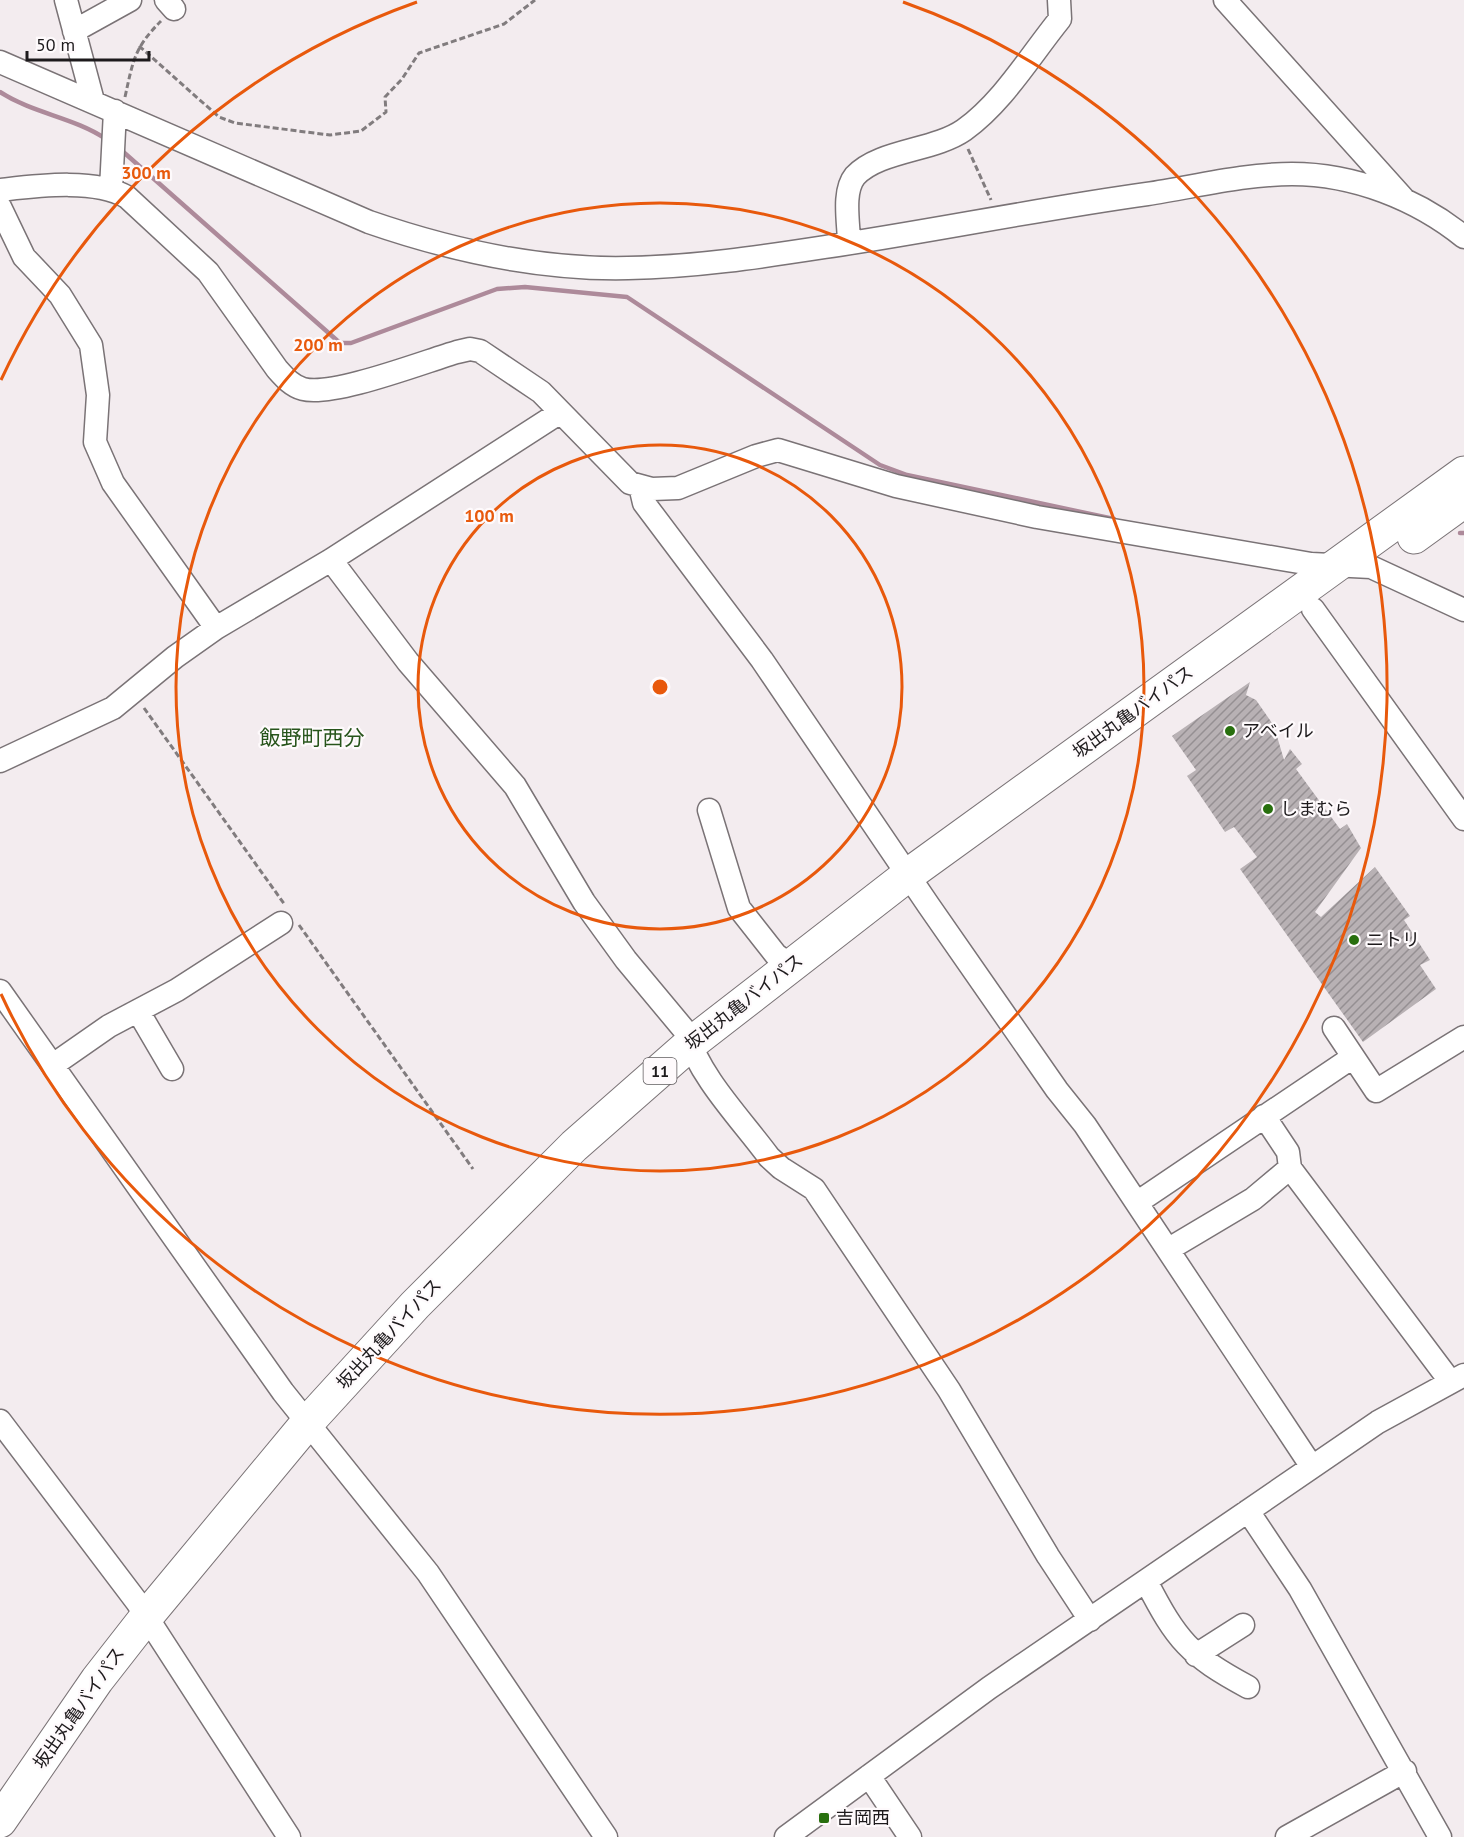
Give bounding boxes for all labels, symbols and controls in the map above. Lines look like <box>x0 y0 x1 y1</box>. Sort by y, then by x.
scale bar <box>27 24 148 62</box>
text: 50 m <box>36 33 75 56</box>
text: 300 m <box>121 161 171 184</box>
text: 200 m <box>293 333 343 356</box>
text: 100 m <box>464 504 514 527</box>
street label: 坂出丸亀バイパス <box>1068 660 1198 763</box>
centre of rings <box>650 677 670 697</box>
place label: アベイル <box>1242 719 1314 742</box>
district label: 飯野町西分 <box>260 724 365 751</box>
marker: アベイル <box>1223 724 1237 738</box>
place label: しまむら <box>1280 797 1352 820</box>
marker: しまむら <box>1261 802 1275 816</box>
place label: ニトリ <box>1366 928 1420 951</box>
marker: ニトリ <box>1347 933 1361 947</box>
street label: 坂出丸亀バイパス <box>680 948 807 1055</box>
road number: 11 <box>644 1058 676 1084</box>
street label: 坂出丸亀バイパス <box>331 1273 446 1394</box>
street label: 坂出丸亀バイパス <box>28 1642 129 1773</box>
place label: 吉岡西 <box>836 1806 890 1829</box>
marker: 吉岡西 <box>817 1811 831 1825</box>

